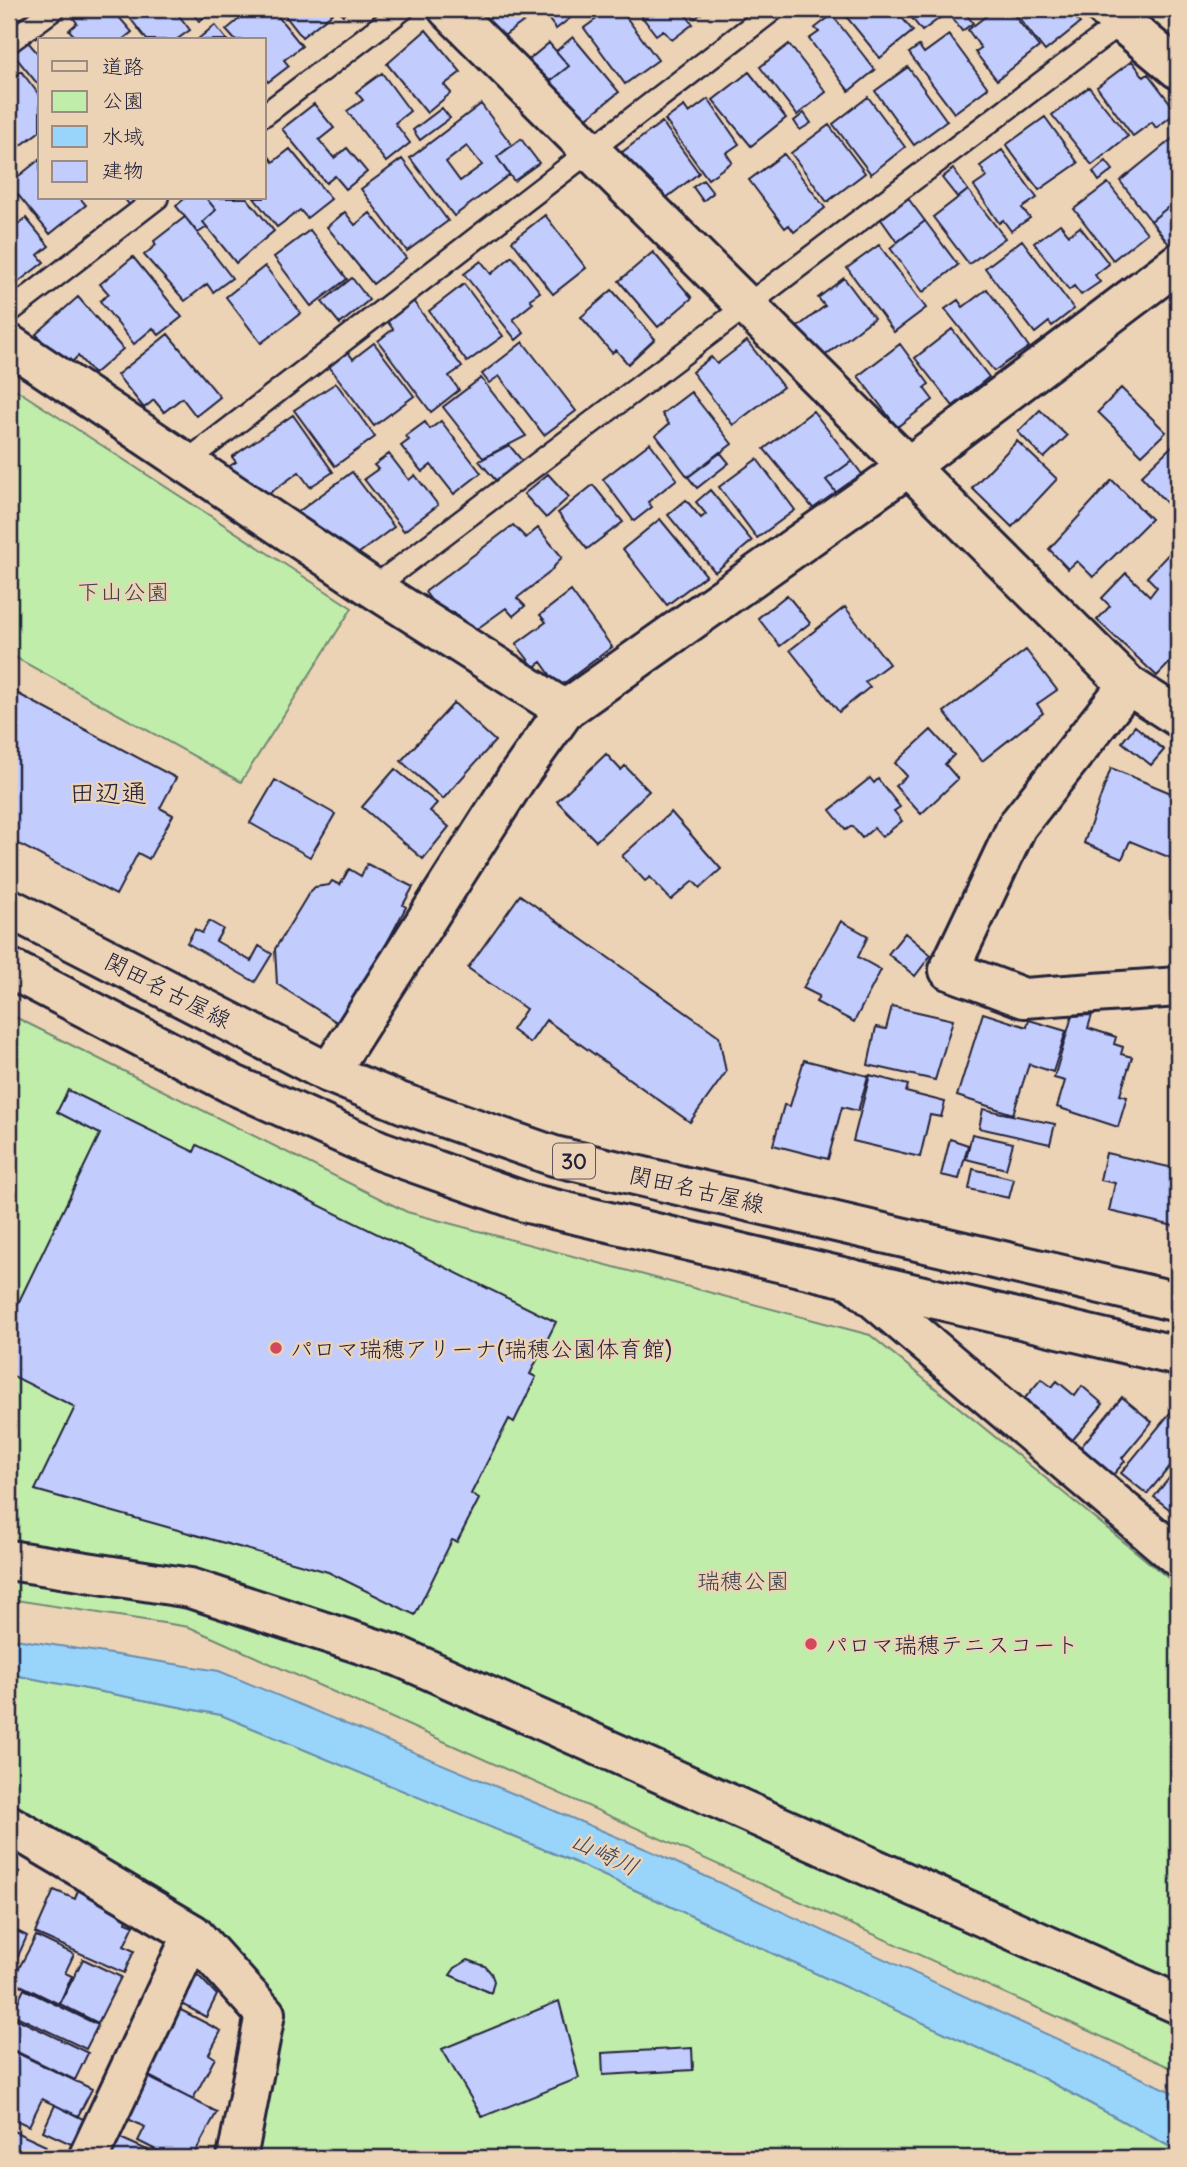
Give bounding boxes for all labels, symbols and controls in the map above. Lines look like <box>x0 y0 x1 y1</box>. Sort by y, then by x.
legend <box>38 38 266 200</box>
text: 道路 <box>102 53 144 80</box>
text: 公園 <box>102 87 144 114</box>
text: 水域 <box>102 123 144 150</box>
text: 建物 <box>102 157 144 184</box>
park label: 下山公園 <box>77 577 169 606</box>
district label: 田辺通 <box>69 776 147 809</box>
street label: 関田名古屋線 <box>100 946 236 1034</box>
road number: 30 <box>553 1144 595 1178</box>
street label: 関田名古屋線 <box>627 1159 767 1219</box>
place label: パロマ瑞穂アリーナ(瑞穂公園体育館) <box>290 1334 672 1363</box>
marker: パロマ瑞穂アリーナ(瑞穂公園体育館) <box>268 1340 284 1356</box>
park label: 瑞穂公園 <box>697 1566 789 1595</box>
place label: パロマ瑞穂テニスコート <box>825 1630 1078 1659</box>
marker: パロマ瑞穂テニスコート <box>803 1636 819 1652</box>
water label: 山崎川 <box>566 1824 644 1882</box>

